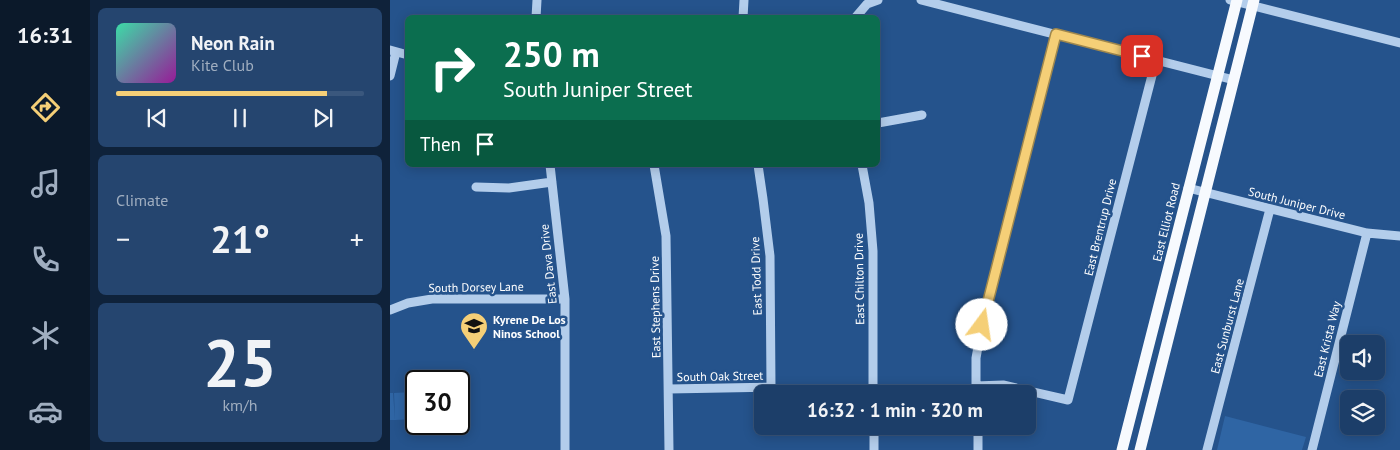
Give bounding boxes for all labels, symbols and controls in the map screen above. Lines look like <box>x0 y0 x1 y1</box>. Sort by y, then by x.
text: 16:31 <box>17 21 73 49</box>
text: Neon Rain <box>191 31 275 55</box>
text: 250 m <box>503 31 600 77</box>
icon: right <box>420 35 485 100</box>
pin <box>1121 35 1163 77</box>
icon: arrive <box>1128 42 1156 70</box>
text: Kite Club <box>191 55 254 75</box>
text: South Juniper Street <box>503 75 693 103</box>
icon: directions <box>28 90 63 125</box>
icon: previous <box>143 104 171 132</box>
icon: pause <box>226 104 254 132</box>
icon: next <box>309 104 337 132</box>
icon: arrive <box>471 130 499 158</box>
text: Then <box>420 132 461 156</box>
icon: music <box>28 166 63 201</box>
street label: East Brentrup Drive <box>1081 177 1119 277</box>
street label: East Elliot Road <box>1149 181 1183 263</box>
street label: South Juniper Drive <box>1247 184 1347 222</box>
text: Climate <box>116 190 168 210</box>
text: 21° <box>210 214 270 263</box>
text: − <box>116 220 130 257</box>
text: + <box>350 220 364 257</box>
street label: East Dava Drive <box>536 223 560 305</box>
street label: East Chilton Drive <box>851 233 867 325</box>
street label: East Todd Drive <box>747 236 765 316</box>
icon: phone <box>28 242 63 277</box>
street label: East Stephens Drive <box>647 256 663 358</box>
street label: East Sunburst Lane <box>1207 277 1247 375</box>
street label: South Dorsey Lane <box>428 279 524 295</box>
position arrow <box>955 298 1007 350</box>
street label: East Krista Way <box>1310 299 1344 379</box>
school or university icon: Kyrene De Los Ninos School <box>459 311 489 350</box>
place label: Kyrene De Los Ninos School <box>493 312 566 341</box>
icon: climate <box>28 318 63 353</box>
text: 25 <box>203 320 277 404</box>
map controls <box>1340 335 1385 435</box>
button: sound <box>1340 335 1385 380</box>
street label: South Oak Street <box>677 368 763 384</box>
speed limit sign: 30 <box>405 370 470 435</box>
button: layers <box>1340 390 1385 435</box>
icon: car <box>28 394 63 429</box>
text: km/h <box>222 395 258 415</box>
text: 16:32 · 1 min · 320 m <box>807 398 983 422</box>

